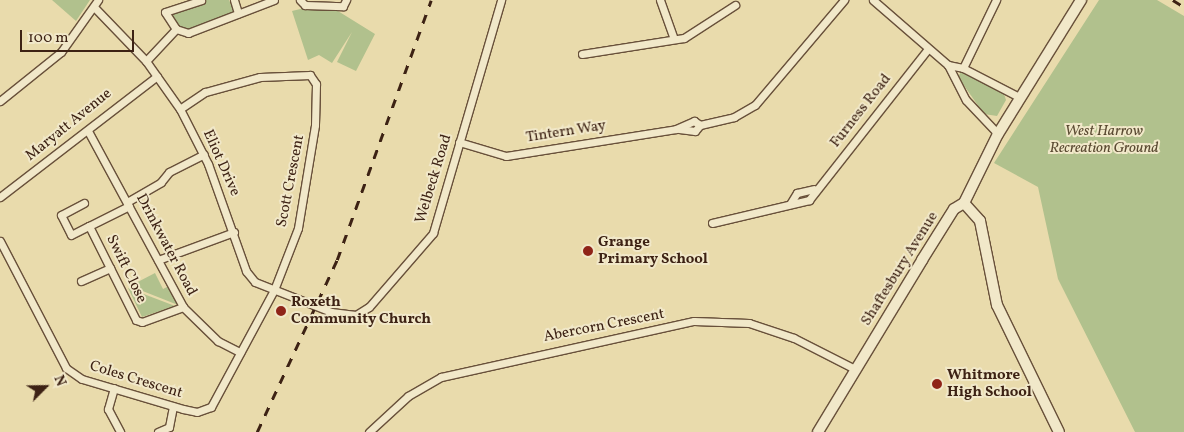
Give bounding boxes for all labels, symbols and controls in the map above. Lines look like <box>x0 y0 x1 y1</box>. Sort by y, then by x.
scale bar <box>22 20 136 52</box>
text: 100 m <box>28 28 68 49</box>
street label: Furness Road <box>827 71 895 151</box>
street label: Maryatt Avenue <box>22 85 116 165</box>
street label: Tintern Way <box>525 117 607 147</box>
park label: West Harrow Recreation Ground <box>1050 122 1158 157</box>
street label: Eliot Drive <box>198 127 244 199</box>
street label: Welbeck Road <box>412 132 456 226</box>
street label: Scott Crescent <box>273 133 309 229</box>
street label: Drinkwater Road <box>132 191 200 299</box>
street label: Shaftesbury Avenue <box>858 208 942 330</box>
street label: Swift Close <box>102 232 150 306</box>
place label: Grange Primary School <box>598 233 708 268</box>
marker: Grange Primary School <box>582 245 594 257</box>
place label: Roxeth Community Church <box>291 293 431 328</box>
marker: Roxeth Community Church <box>275 305 287 317</box>
street label: Abercorn Crescent <box>542 305 666 347</box>
street label: Coles Crescent <box>87 357 185 403</box>
north arrow <box>20 362 70 412</box>
place label: Whitmore High School <box>947 366 1032 401</box>
text: N <box>49 373 70 389</box>
marker: Whitmore High School <box>931 378 943 390</box>

